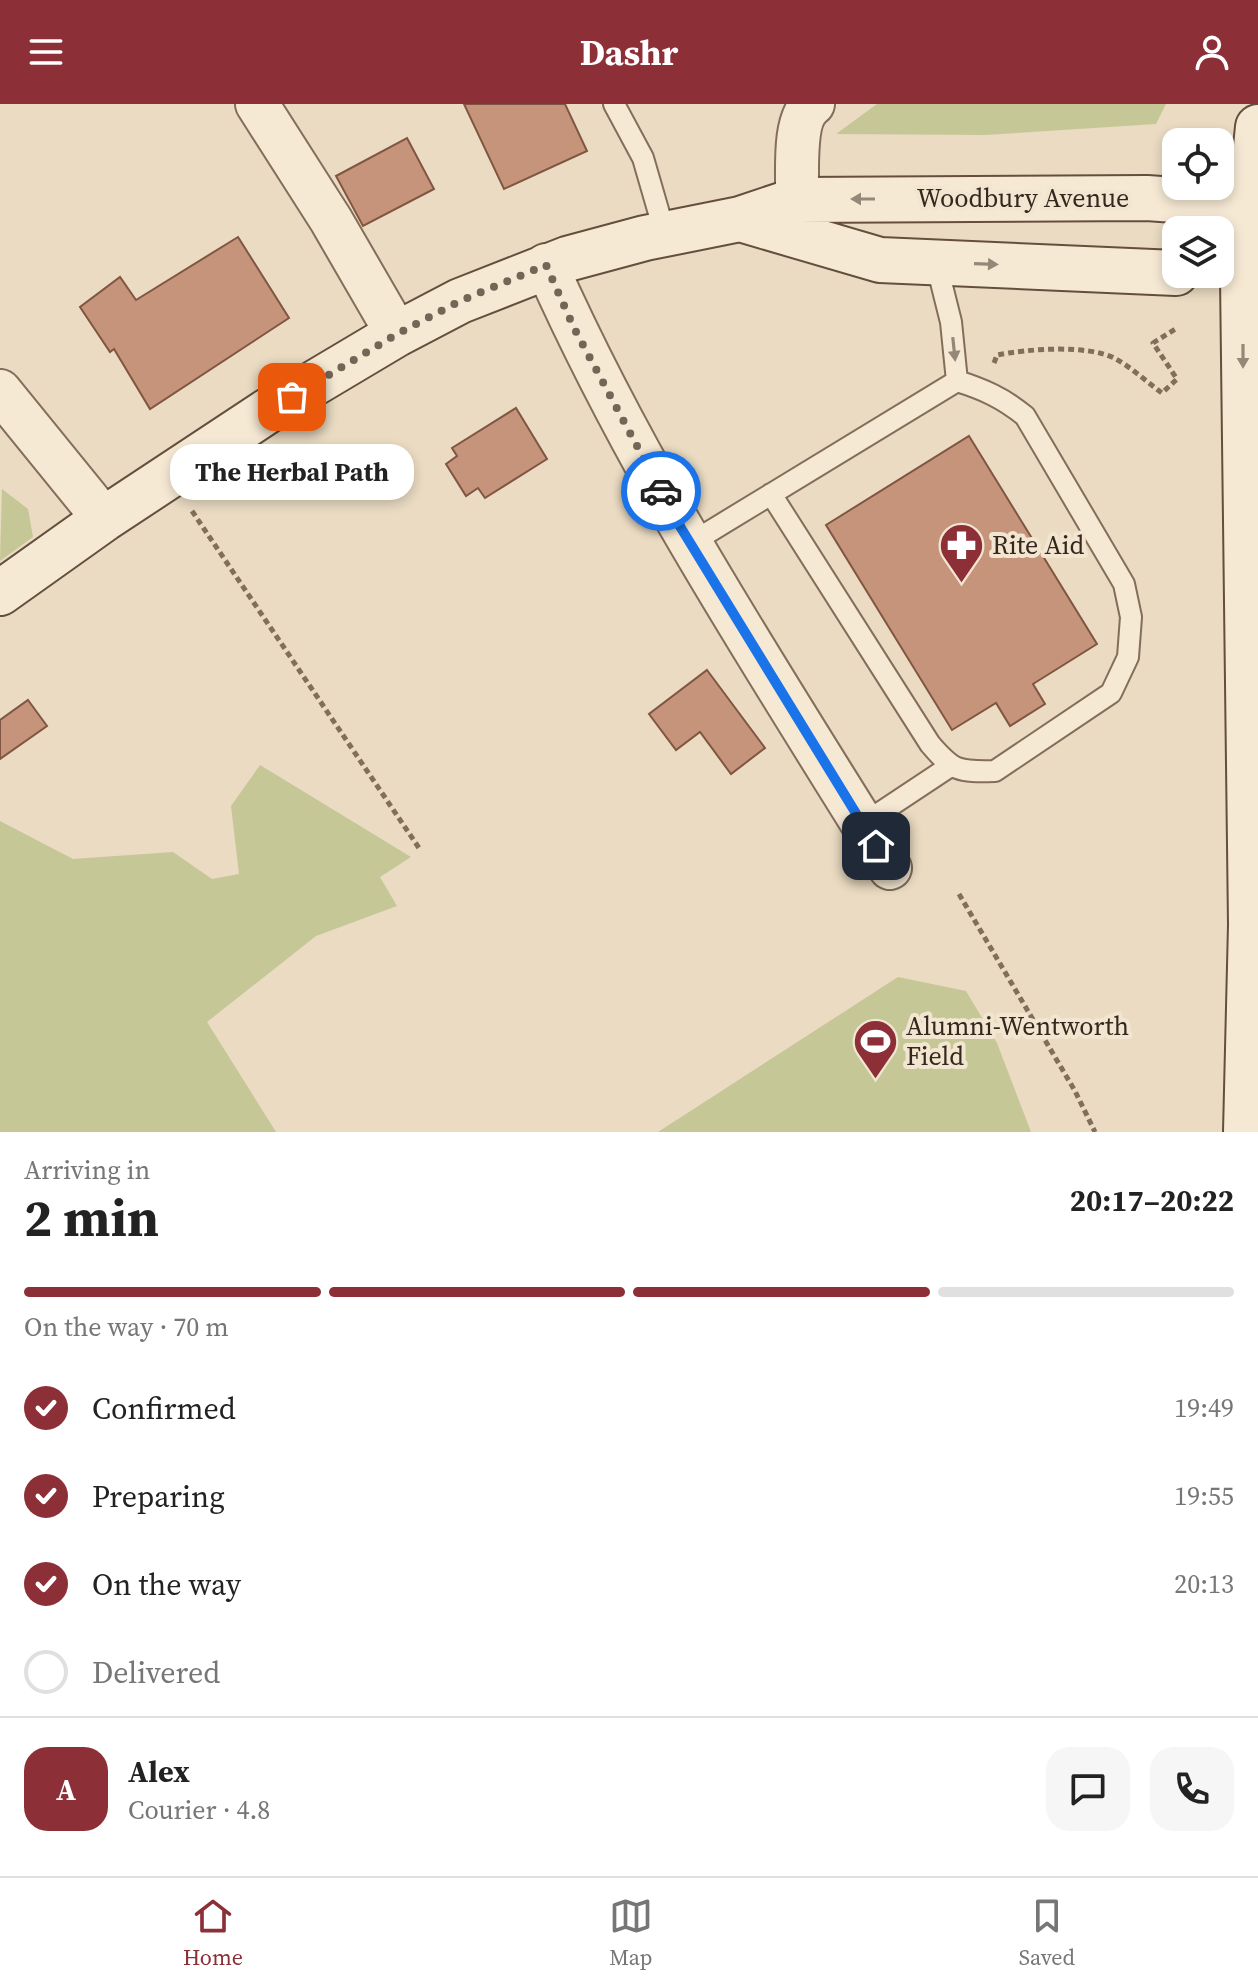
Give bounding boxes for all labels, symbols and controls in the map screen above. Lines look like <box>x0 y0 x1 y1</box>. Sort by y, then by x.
text: Dashr <box>580 28 678 77</box>
icon: menu <box>24 30 68 74</box>
icon: person <box>1190 30 1234 74</box>
map controls <box>1162 128 1234 288</box>
button: locate <box>1162 128 1234 200</box>
street label: Woodbury Avenue <box>917 180 1129 216</box>
one-way arrow <box>850 193 875 205</box>
button: layers <box>1162 216 1234 288</box>
one-way arrow <box>974 258 999 271</box>
one-way arrow <box>948 336 961 361</box>
one-way arrow <box>1237 344 1249 369</box>
pin <box>258 363 326 431</box>
icon: bag <box>270 375 314 419</box>
callout: The Herbal Path <box>170 445 414 501</box>
courier <box>621 451 701 531</box>
text: The Herbal Path <box>195 454 389 490</box>
icon: car <box>639 469 683 513</box>
pharmacy icon: Rite Aid <box>937 521 985 584</box>
place label: Rite Aid <box>992 527 1084 563</box>
pin <box>842 812 910 880</box>
icon: home <box>854 824 898 868</box>
place label: Alumni-Wentworth Field <box>906 1008 1129 1074</box>
sports icon: Alumni-Wentworth Field <box>851 1017 899 1080</box>
text: Arriving in <box>24 1152 150 1188</box>
text: 20:17–20:22 <box>1070 1180 1234 1221</box>
text: 2 min <box>24 1182 159 1253</box>
text: On the way · 70 m <box>24 1309 229 1345</box>
icon: check <box>24 1386 68 1430</box>
text: Confirmed <box>92 1388 236 1429</box>
text: 19:49 <box>1174 1390 1234 1426</box>
icon: check <box>24 1474 68 1518</box>
text: Preparing <box>92 1476 225 1517</box>
text: 19:55 <box>1174 1478 1234 1514</box>
icon: check <box>24 1562 68 1606</box>
text: On the way <box>92 1564 241 1605</box>
text: 20:13 <box>1174 1566 1234 1602</box>
text: Delivered <box>92 1652 220 1693</box>
button: chat <box>1046 1747 1130 1831</box>
button: phone <box>1150 1747 1234 1831</box>
text: Alex <box>128 1751 190 1792</box>
text: A <box>56 1769 76 1810</box>
text: Courier · 4.8 <box>128 1792 270 1828</box>
tab: Home <box>183 1894 243 1972</box>
tab: Map <box>609 1894 653 1972</box>
tab: Saved <box>1019 1894 1075 1972</box>

